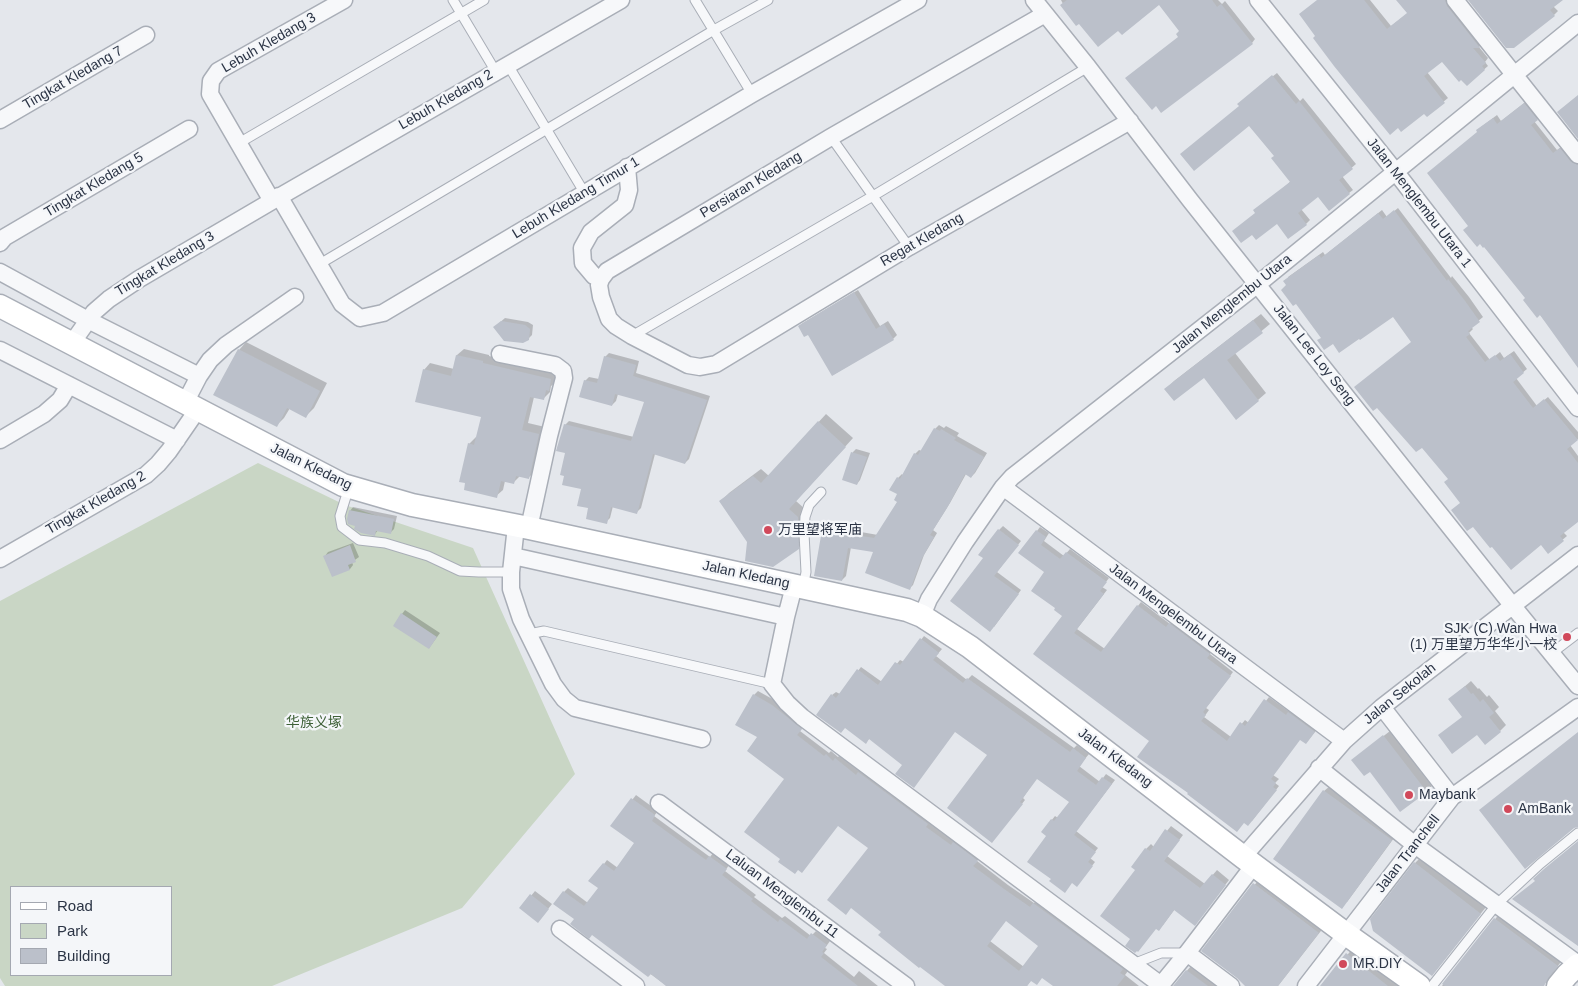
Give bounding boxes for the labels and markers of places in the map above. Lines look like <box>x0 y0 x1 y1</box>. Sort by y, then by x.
place label: 万里望将军庙 <box>778 522 862 538</box>
marker: 万里望将军庙 <box>762 524 774 536</box>
place label: SJK (C) Wan Hwa (1) 万里望万华华小一校 <box>1410 621 1557 654</box>
marker: SJK (C) Wan Hwa (1) 万里望万华华小一校 <box>1561 631 1573 643</box>
place label: Maybank <box>1419 787 1476 803</box>
marker: Maybank <box>1403 789 1415 801</box>
place label: AmBank <box>1518 801 1571 817</box>
marker: AmBank <box>1502 803 1514 815</box>
place label: MR.DIY <box>1353 956 1402 972</box>
marker: MR.DIY <box>1337 958 1349 970</box>

